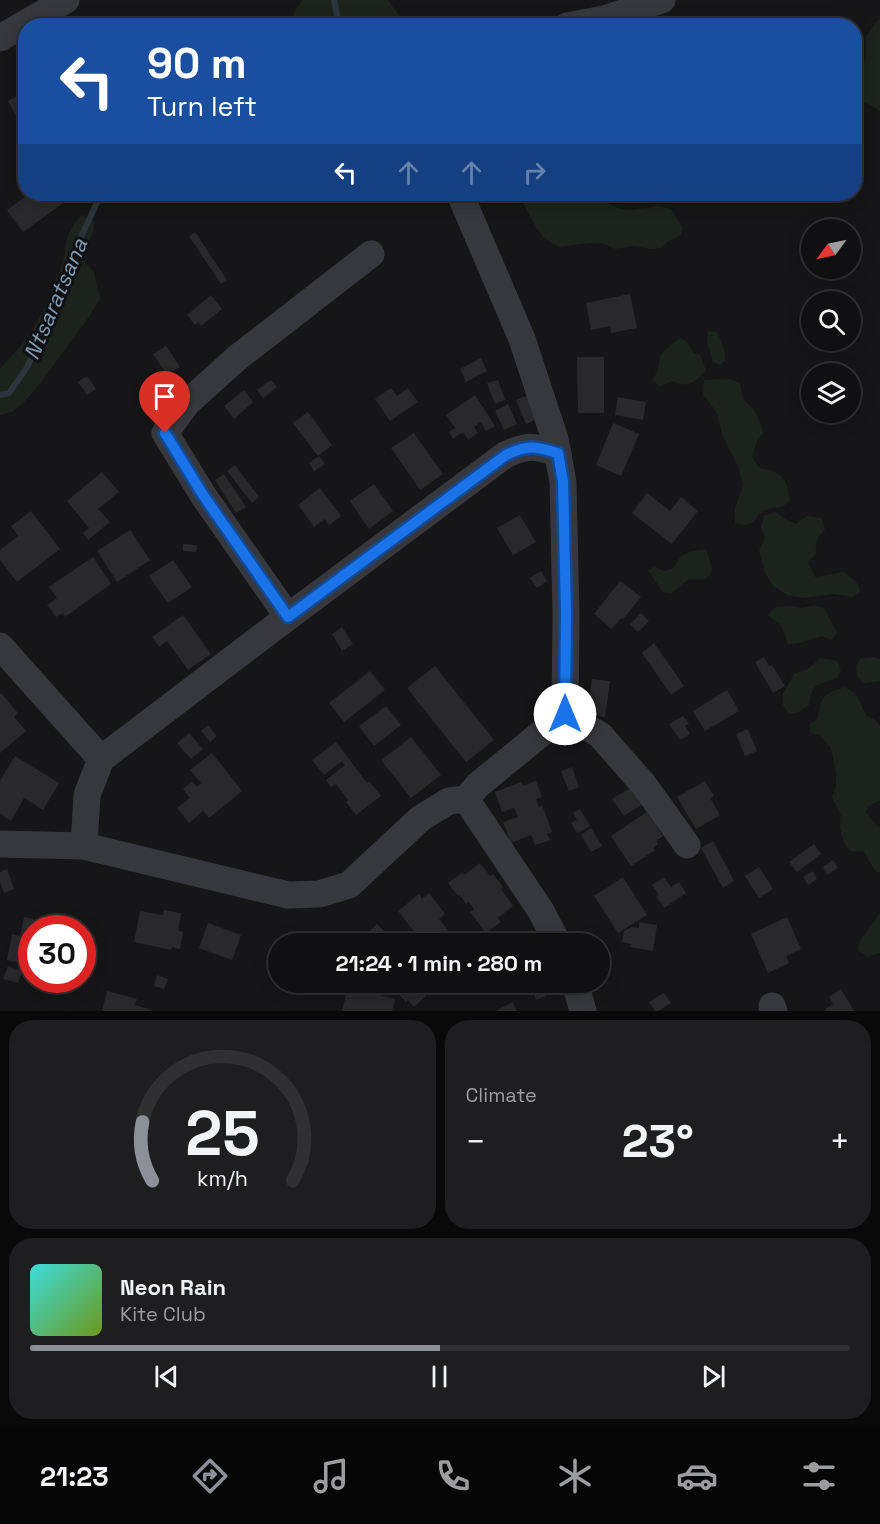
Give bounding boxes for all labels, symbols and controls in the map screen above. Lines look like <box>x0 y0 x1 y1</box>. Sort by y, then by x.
text: 90 m <box>147 37 247 90</box>
icon: left <box>48 42 126 120</box>
text: Turn left <box>147 89 257 124</box>
icon: left <box>329 156 362 189</box>
icon: ahead <box>392 156 425 189</box>
icon: ahead <box>455 156 488 189</box>
icon: right <box>518 156 551 189</box>
north arrow <box>801 219 861 279</box>
map controls <box>801 219 861 423</box>
water label: Ntsaratsana <box>17 234 93 364</box>
button: search <box>801 291 861 351</box>
button: layers <box>801 363 861 423</box>
pin <box>139 371 190 433</box>
icon: arrive <box>148 380 181 413</box>
position arrow <box>533 682 597 746</box>
speed limit sign: 30 <box>18 915 96 993</box>
text: 21:24 · 1 min · 280 m <box>336 949 542 977</box>
text: Climate <box>466 1082 537 1108</box>
text: 25 <box>185 1094 259 1173</box>
text: 23° <box>622 1113 694 1170</box>
text: − <box>466 1121 486 1163</box>
text: + <box>830 1121 850 1163</box>
text: km/h <box>197 1166 248 1193</box>
text: Neon Rain <box>120 1273 226 1301</box>
text: Kite Club <box>120 1301 206 1327</box>
icon: previous <box>150 1360 183 1393</box>
icon: pause <box>423 1360 456 1393</box>
icon: next <box>697 1360 730 1393</box>
icon: directions <box>189 1455 231 1497</box>
icon: music <box>310 1455 352 1497</box>
icon: phone <box>432 1455 474 1497</box>
icon: climate <box>554 1455 596 1497</box>
icon: car <box>676 1455 718 1497</box>
icon: filters <box>798 1455 840 1497</box>
text: 21:23 <box>40 1459 109 1494</box>

